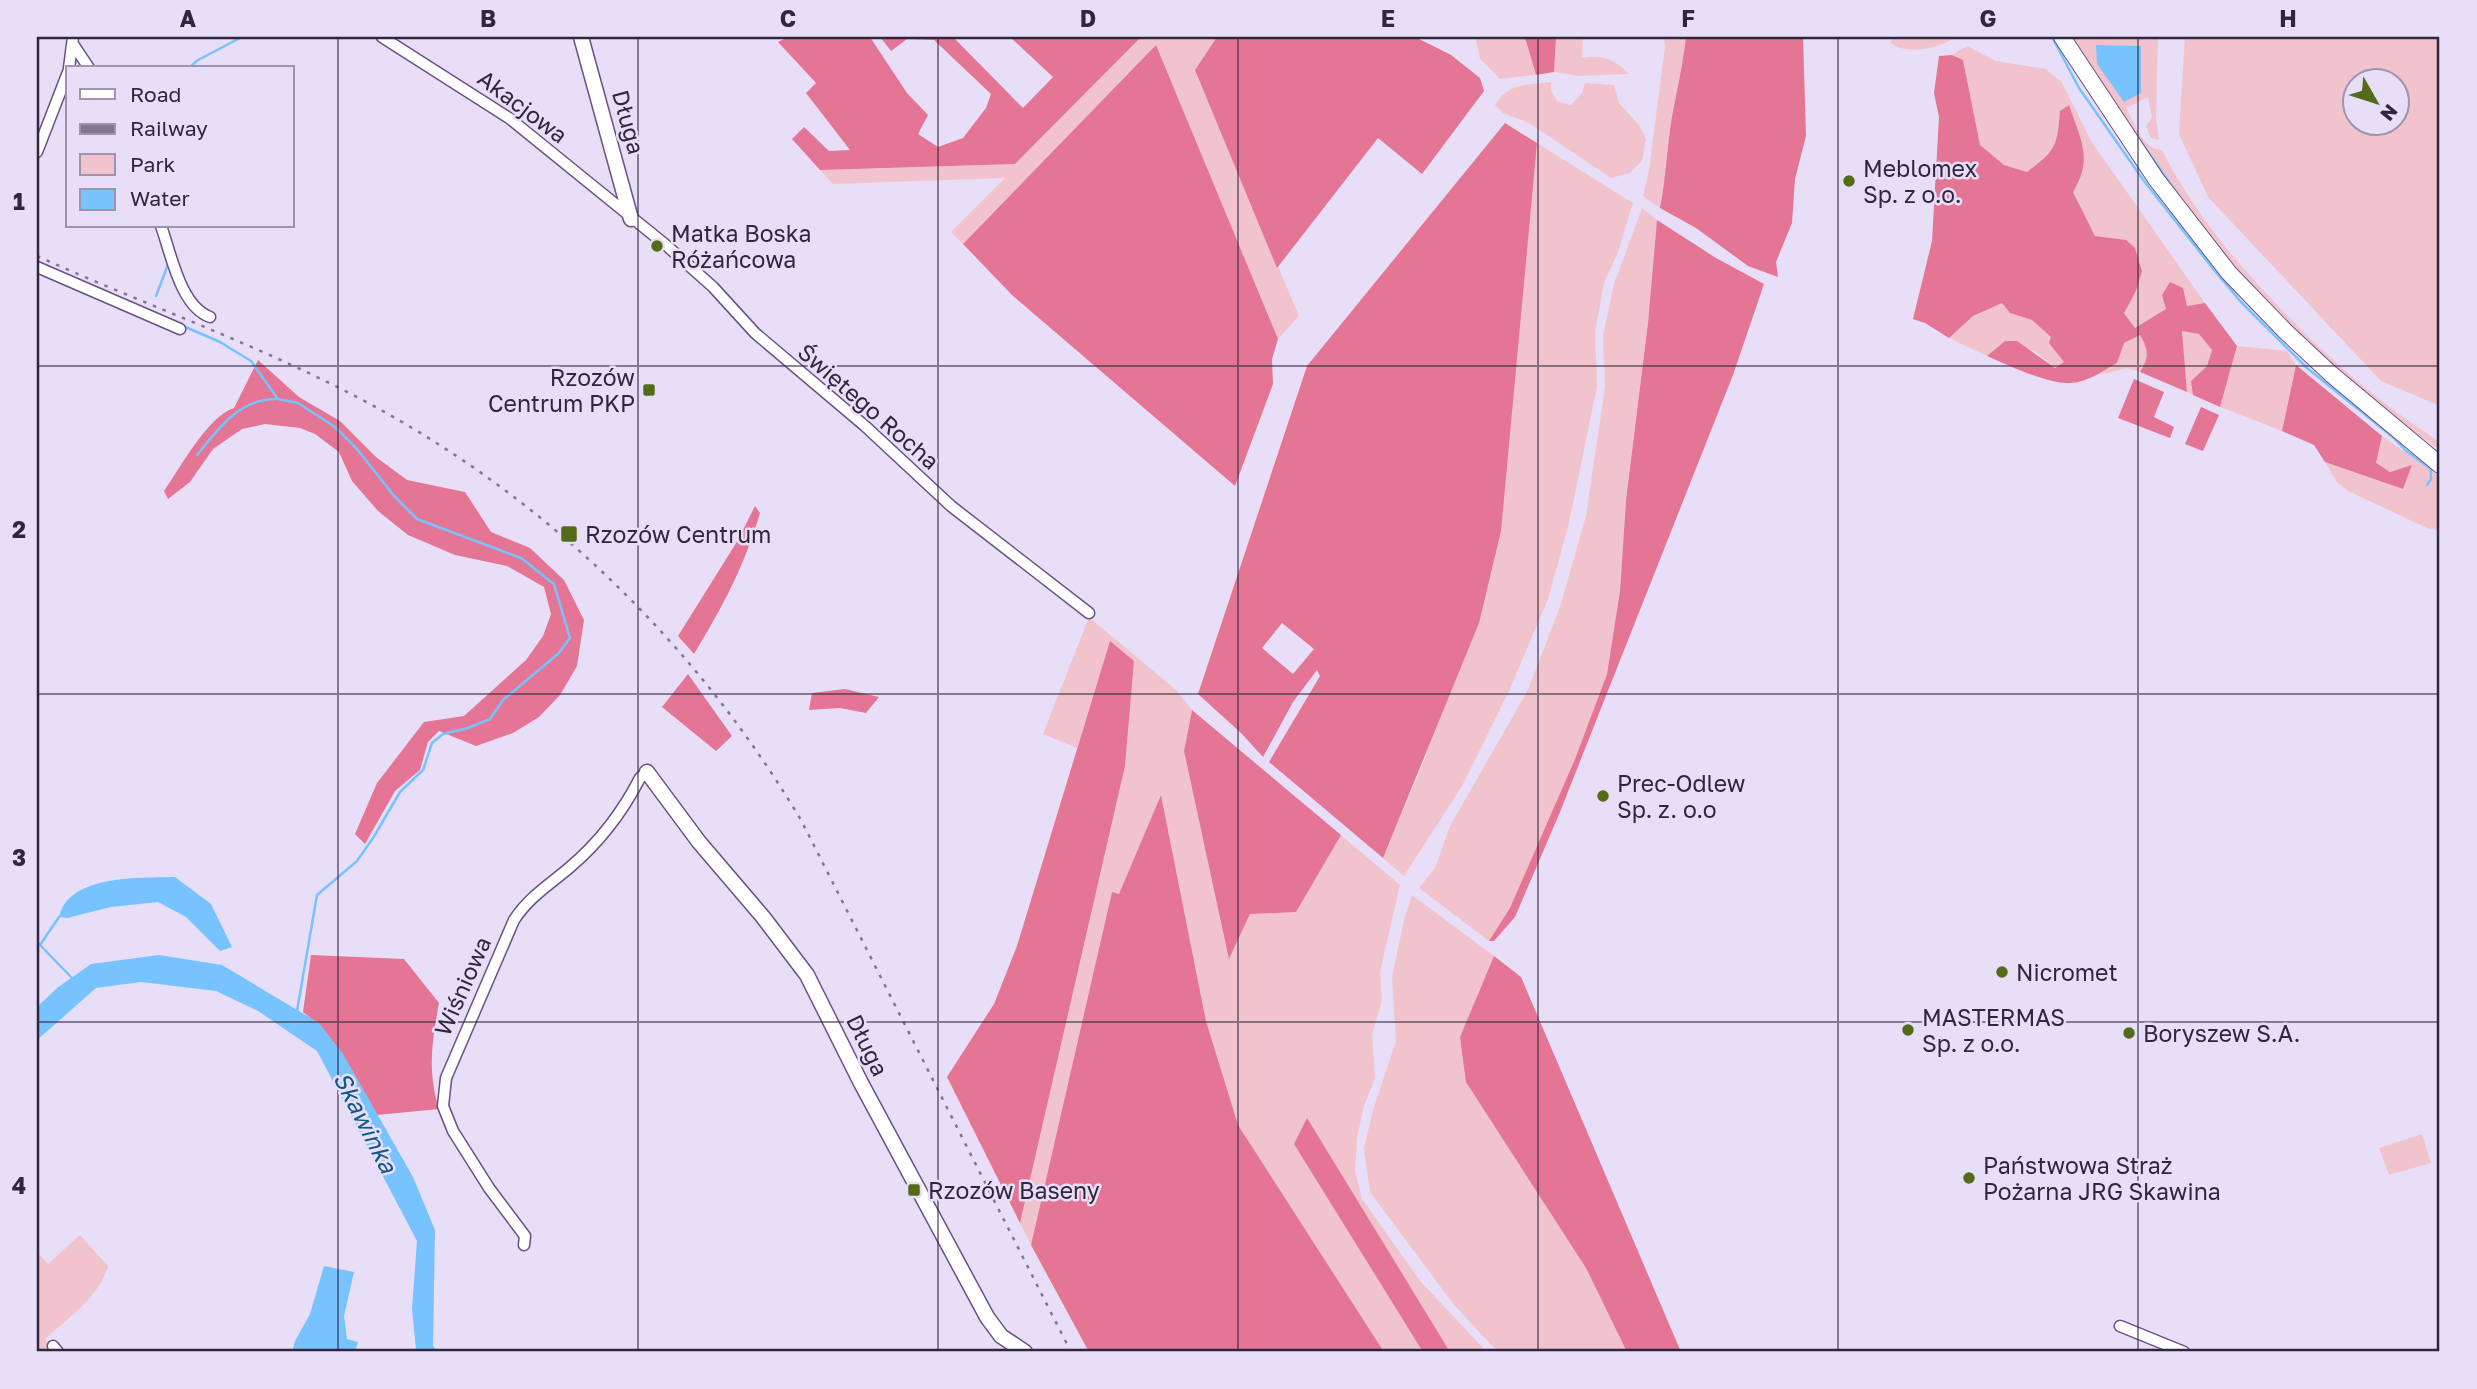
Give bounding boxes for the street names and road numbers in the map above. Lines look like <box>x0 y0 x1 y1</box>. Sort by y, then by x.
street label: Akacjowa <box>473 63 573 149</box>
street label: Długa <box>607 87 651 157</box>
street label: Świętego Rocha <box>793 337 945 475</box>
street label: Wiśniowa <box>428 932 496 1040</box>
street label: Długa <box>841 1010 895 1080</box>

